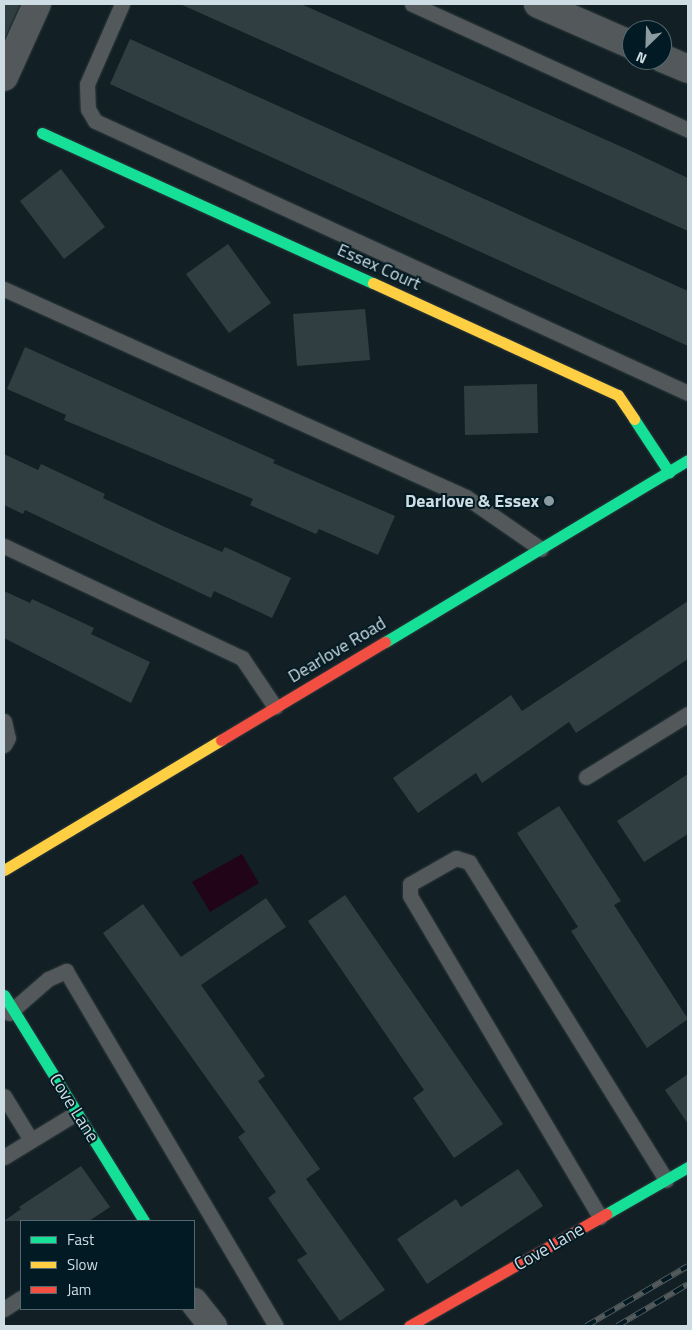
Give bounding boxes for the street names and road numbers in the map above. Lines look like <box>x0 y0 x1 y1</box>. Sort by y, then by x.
street label: Essex Court <box>334 239 424 295</box>
street label: Dearlove Road <box>284 612 390 688</box>
street label: Cove Lane <box>44 1070 104 1146</box>
street label: Cove Lane <box>510 1218 588 1276</box>

